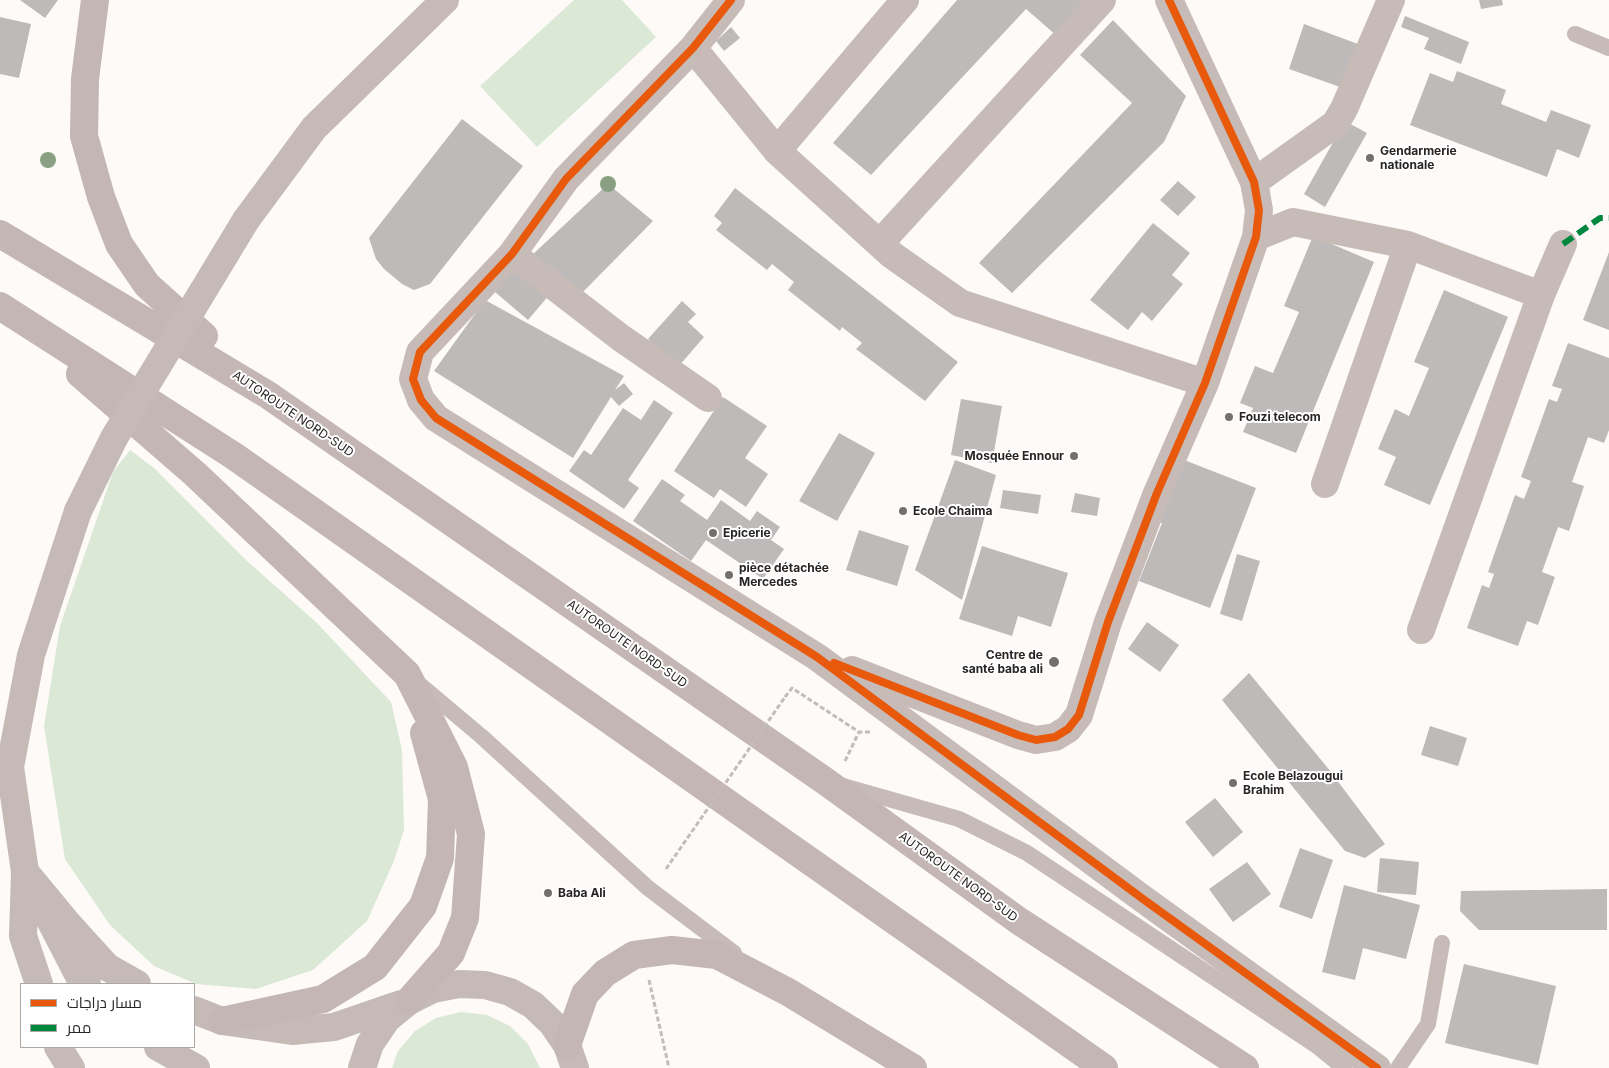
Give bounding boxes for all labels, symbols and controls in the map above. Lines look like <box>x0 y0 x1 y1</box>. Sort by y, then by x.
place label: Gendarmerie nationale <box>1380 144 1457 172</box>
marker: Gendarmerie nationale <box>1364 152 1376 164</box>
street label: AUTOROUTE NORD-SUD <box>230 368 356 460</box>
place label: Fouzi telecom <box>1239 410 1321 424</box>
marker: Fouzi telecom <box>1223 411 1235 423</box>
place label: Mosquée Ennour <box>965 449 1064 463</box>
marker: Mosquée Ennour <box>1068 450 1080 462</box>
place label: Ecole Chaima <box>913 504 992 518</box>
marker: Ecole Chaima <box>897 505 909 517</box>
place label: Epicerie <box>723 526 771 540</box>
marker: Epicerie <box>707 527 719 539</box>
place label: pièce détachée Mercedes <box>739 561 829 589</box>
marker: pièce détachée Mercedes <box>723 569 735 581</box>
street label: AUTOROUTE NORD-SUD <box>564 597 690 691</box>
place label: Centre de santé baba ali <box>962 648 1043 676</box>
marker: Centre de santé baba ali <box>1047 655 1061 669</box>
place label: Ecole Belazougui Brahim <box>1243 769 1343 797</box>
marker: Ecole Belazougui Brahim <box>1227 777 1239 789</box>
street label: AUTOROUTE NORD-SUD <box>896 829 1020 925</box>
place label: Baba Ali <box>558 886 606 900</box>
marker: Baba Ali <box>542 887 554 899</box>
legend <box>20 983 195 1048</box>
text: مسار دراجات <box>67 993 142 1012</box>
text: ممر <box>67 1018 91 1037</box>

